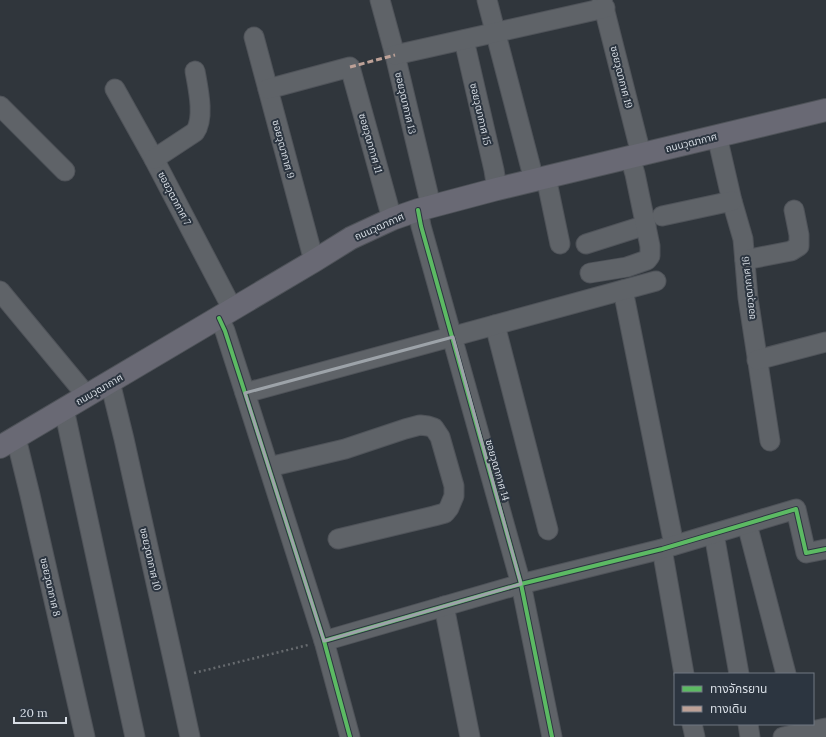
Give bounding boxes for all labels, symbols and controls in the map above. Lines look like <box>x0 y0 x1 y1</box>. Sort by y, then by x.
street label: ซอยวุฒากาศ 19 <box>608 45 636 110</box>
street label: ซอยวุฒากาศ 13 <box>392 71 419 136</box>
street label: ซอยวุฒากาศ 15 <box>467 82 494 146</box>
street label: ซอยวุฒากาศ 11 <box>356 112 385 175</box>
street label: ซอยวุฒากาศ 9 <box>269 118 298 180</box>
street label: ถนนวุฒากาศ <box>664 130 718 155</box>
street label: ซอยวุฒากาศ 7 <box>155 169 194 228</box>
street label: ถนนวุฒากาศ <box>353 210 406 243</box>
street label: ซอยวุฒากาศ 16 <box>739 255 758 320</box>
street label: ถนนวุฒากาศ <box>73 371 125 408</box>
street label: ซอยวุฒากาศ 14 <box>483 438 513 503</box>
street label: ซอยวุฒากาศ 10 <box>137 526 164 592</box>
street label: ซอยวุฒากาศ 8 <box>37 556 64 618</box>
legend <box>674 673 814 725</box>
text: ทางจักรยาน <box>710 681 767 696</box>
scale bar <box>14 699 66 725</box>
text: ทางเดิน <box>710 701 747 716</box>
text: 20 m <box>20 705 48 720</box>

